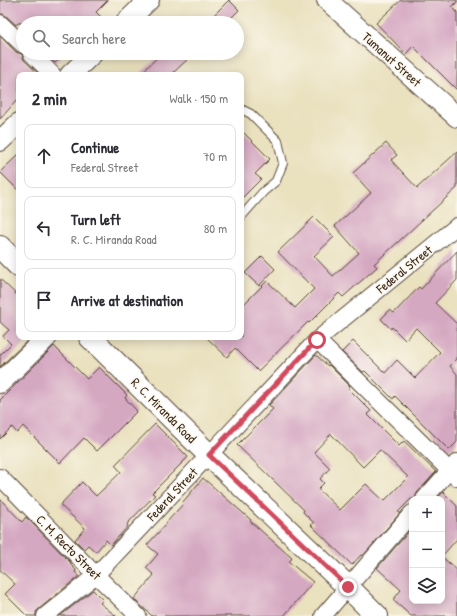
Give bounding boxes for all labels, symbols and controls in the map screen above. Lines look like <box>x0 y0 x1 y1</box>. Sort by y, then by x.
search box <box>16 16 244 60</box>
icon: search <box>30 27 52 49</box>
text: Search here <box>62 28 126 49</box>
street label: Tumanut Street <box>358 28 426 91</box>
text: 2 min <box>32 87 67 110</box>
text: Walk · 150 m <box>170 89 228 107</box>
text: Continue <box>71 137 119 158</box>
icon: ahead <box>33 145 55 167</box>
text: 70 m <box>203 147 227 165</box>
text: Federal Street <box>71 158 138 176</box>
text: Turn left <box>71 209 121 230</box>
icon: left <box>33 217 55 239</box>
text: 80 m <box>204 219 227 237</box>
text: R. C. Miranda Road <box>71 230 157 248</box>
street label: Federal Street <box>371 241 436 298</box>
icon: arrive <box>33 289 55 311</box>
text: Arrive at destination <box>71 290 183 311</box>
route start <box>308 331 326 349</box>
street label: R. C. Miranda Road <box>127 373 201 447</box>
street label: Federal Street <box>142 463 202 525</box>
map controls <box>409 496 445 604</box>
button: + <box>409 496 445 532</box>
street label: C. M. Recto Street <box>32 510 106 584</box>
button: − <box>409 532 445 568</box>
button: layers <box>409 568 445 604</box>
route end <box>339 578 357 596</box>

